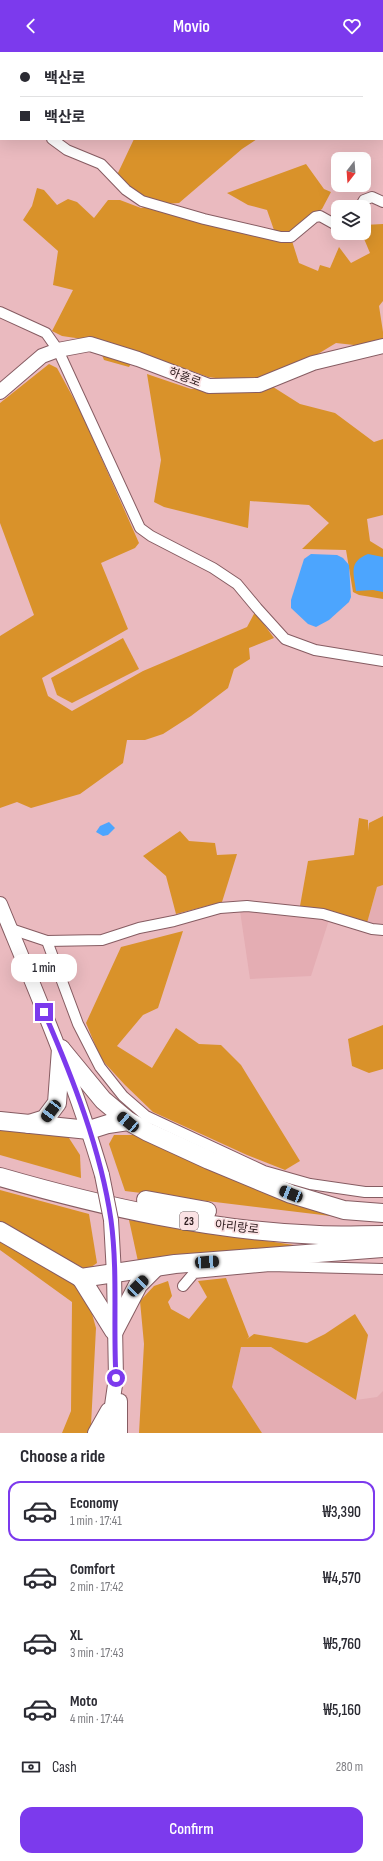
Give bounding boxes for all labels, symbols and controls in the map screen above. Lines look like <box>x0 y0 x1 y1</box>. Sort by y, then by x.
icon: back <box>20 15 42 37</box>
icon: heart <box>341 15 363 37</box>
text: Movio <box>173 16 210 37</box>
text: 백산로 <box>44 69 85 88</box>
text: 백산로 <box>44 108 85 127</box>
north arrow <box>331 152 371 192</box>
map controls <box>331 152 371 240</box>
button: layers <box>331 200 371 240</box>
street label: 하흥로 <box>167 365 203 390</box>
callout: 1 min <box>11 954 77 982</box>
text: 1 min <box>32 960 56 976</box>
route end <box>35 1003 53 1021</box>
car <box>39 1098 63 1124</box>
car <box>115 1110 141 1134</box>
car <box>278 1184 304 1204</box>
road number: 23 <box>180 1212 198 1230</box>
street label: 아리랑로 <box>214 1217 260 1238</box>
car <box>195 1255 219 1269</box>
car <box>125 1273 151 1299</box>
route start <box>107 1369 125 1387</box>
text: Choose a ride <box>20 1446 105 1467</box>
icon: car <box>22 1493 58 1529</box>
text: Economy <box>70 1494 119 1513</box>
text: ₩3,390 <box>322 1503 361 1522</box>
text: 1 min · 17:41 <box>70 1513 122 1529</box>
icon: car <box>22 1559 58 1595</box>
text: Comfort <box>70 1560 115 1579</box>
text: ₩4,570 <box>323 1569 361 1588</box>
text: 2 min · 17:42 <box>70 1579 123 1595</box>
icon: car <box>22 1625 58 1661</box>
text: XL <box>70 1626 83 1645</box>
text: ₩5,760 <box>323 1635 361 1654</box>
text: 3 min · 17:43 <box>70 1645 124 1661</box>
icon: car <box>22 1691 58 1727</box>
text: Moto <box>70 1692 97 1711</box>
text: ₩5,160 <box>323 1701 361 1720</box>
text: 4 min · 17:44 <box>70 1711 124 1727</box>
icon: cash <box>20 1756 42 1778</box>
text: Cash <box>52 1758 77 1777</box>
text: 280 m <box>336 1759 363 1775</box>
button: Confirm <box>20 1807 363 1853</box>

